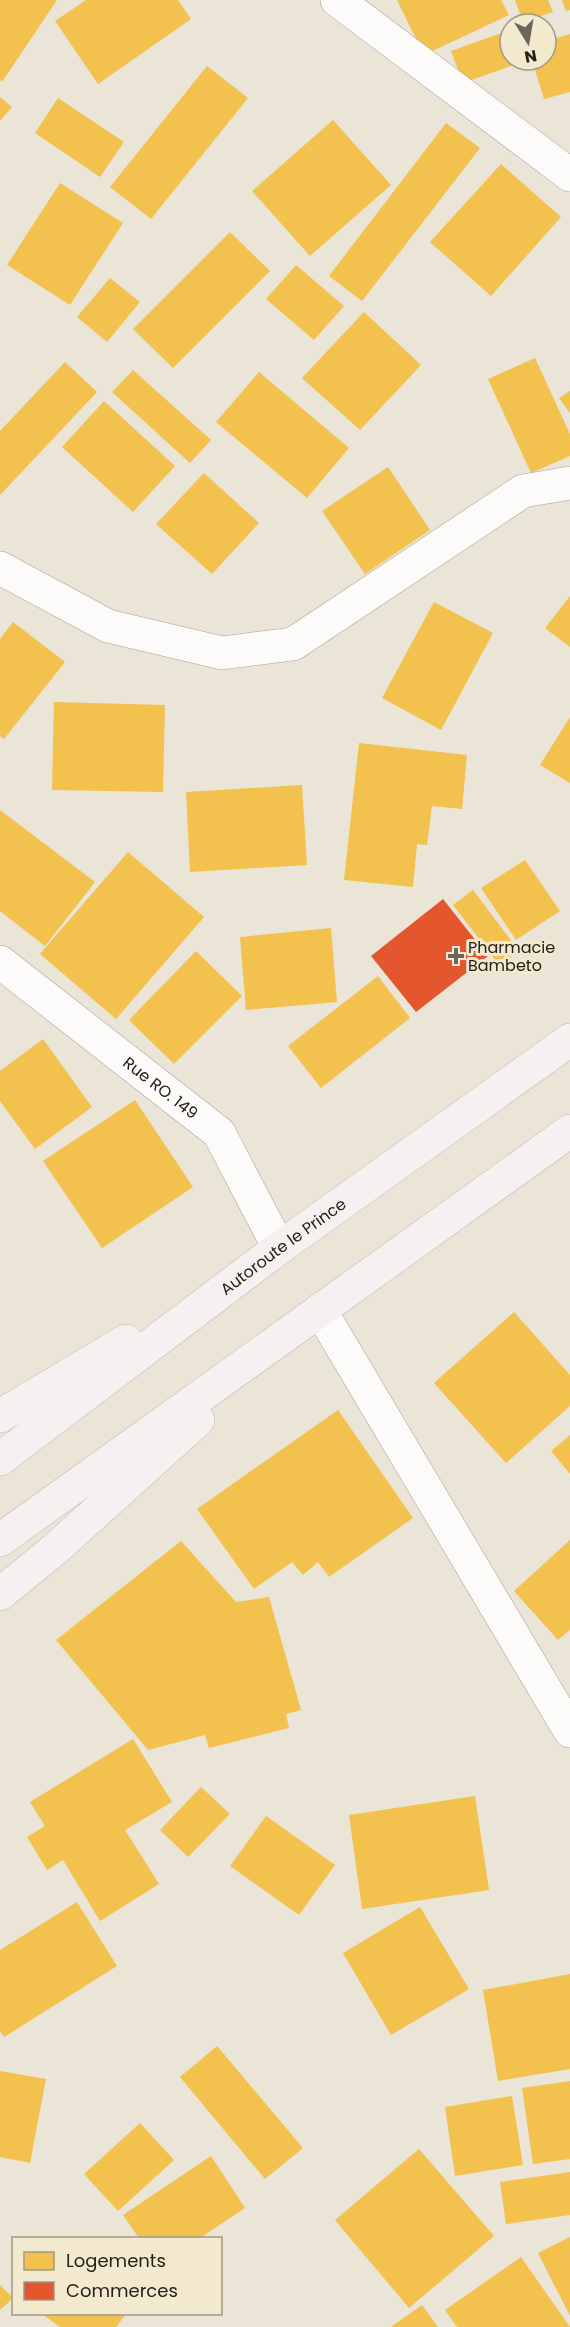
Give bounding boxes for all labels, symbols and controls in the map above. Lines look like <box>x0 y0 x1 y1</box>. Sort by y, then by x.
north arrow <box>498 12 558 72</box>
text: N <box>523 44 539 69</box>
place label: Pharmacie Bambeto <box>468 936 555 977</box>
marker: Pharmacie Bambeto <box>449 949 463 963</box>
street label: Rue RO. 149 <box>118 1051 203 1125</box>
street label: Autoroute le Prince <box>216 1193 351 1301</box>
legend <box>12 2237 222 2315</box>
text: Logements <box>66 2248 166 2273</box>
text: Commerces <box>66 2278 178 2303</box>

